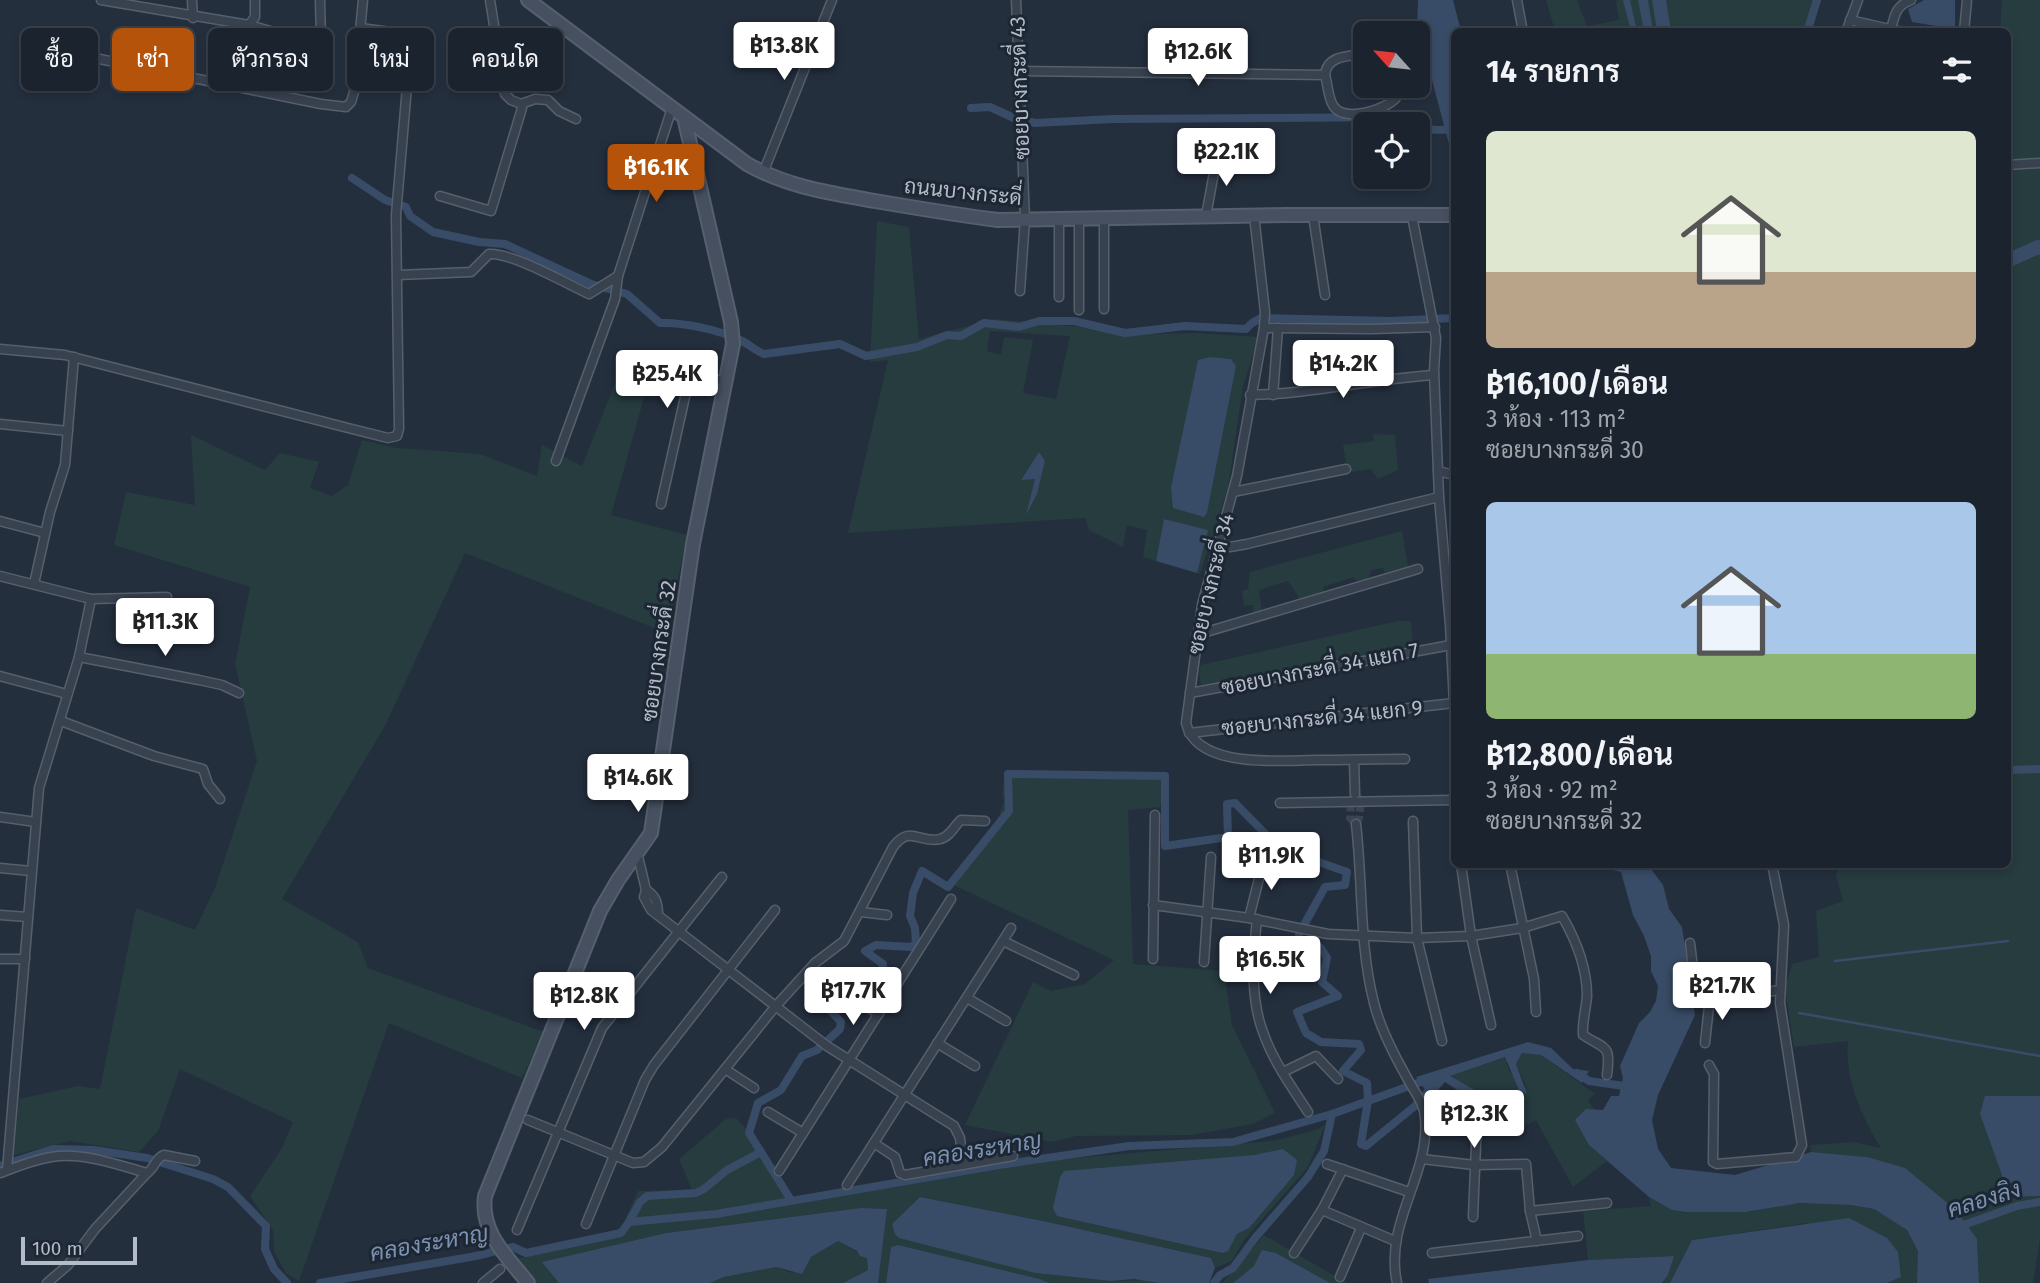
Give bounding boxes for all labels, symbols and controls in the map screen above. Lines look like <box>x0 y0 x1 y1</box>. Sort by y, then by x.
street label: ซอยบางกระดี่ 43 <box>998 16 1035 160</box>
north arrow <box>1353 21 1430 98</box>
map controls <box>1353 21 1430 189</box>
pin: ฿13.8K <box>727 22 841 82</box>
chip: ซื้อ <box>21 28 98 91</box>
chip: เช่า <box>112 28 194 91</box>
chip: ตัวกรอง <box>208 28 333 91</box>
chip: ใหม่ <box>347 28 434 91</box>
chip: คอนโด <box>448 28 563 91</box>
pin: ฿12.6K <box>1141 28 1255 88</box>
text: ฿13.8K <box>750 31 818 59</box>
text: ฿12.6K <box>1164 37 1232 65</box>
icon: filters <box>1938 51 1976 89</box>
text: 14 รายการ <box>1486 54 1620 90</box>
button: locate <box>1353 112 1430 189</box>
pin: ฿22.1K <box>1169 128 1283 188</box>
text: ฿22.1K <box>1193 137 1259 165</box>
pin: ฿16.1K <box>599 144 713 204</box>
text: ฿16.1K <box>624 153 689 181</box>
street label: ถนนบางกระดี่ <box>903 166 1024 211</box>
icon: home <box>1668 177 1794 303</box>
pin: ฿14.2K <box>1286 340 1400 400</box>
text: ฿14.2K <box>1309 349 1377 377</box>
pin: ฿25.4K <box>610 350 724 410</box>
text: ฿25.4K <box>632 359 702 387</box>
text: ฿16,100/เดือน <box>1486 366 1668 402</box>
text: 3 ห้อง · 113 m² <box>1486 405 1626 433</box>
text: ซอยบางกระดี่ 30 <box>1486 436 1644 464</box>
street label: ซอยบางกระดี่ 34 <box>1175 510 1240 657</box>
icon: home <box>1668 548 1794 674</box>
street label: ซอยบางกระดี่ 32 <box>629 578 682 723</box>
pin: ฿11.3K <box>108 598 222 658</box>
text: ฿11.3K <box>132 607 198 635</box>
street label: ซอยบางกระดี่ 34 แยก 7 <box>1218 630 1421 701</box>
street label: ซอยบางกระดี่ 34 แยก 9 <box>1219 688 1424 741</box>
text: ฿12,800/เดือน <box>1486 737 1673 773</box>
pin: ฿14.6K <box>581 754 695 814</box>
text: ฿14.6K <box>603 763 673 791</box>
text: 3 ห้อง · 92 m² <box>1486 776 1618 804</box>
text: ซอยบางกระดี่ 32 <box>1486 807 1642 835</box>
pin: ฿11.9K <box>1214 832 1328 892</box>
text: ฿11.9K <box>1238 841 1304 869</box>
pin: ฿16.5K <box>1213 936 1327 996</box>
text: ฿16.5K <box>1235 945 1305 973</box>
pin: ฿21.7K <box>1665 962 1779 1022</box>
pin: ฿17.7K <box>796 968 910 1027</box>
text: ฿21.7K <box>1689 971 1755 999</box>
pin: ฿12.8K <box>527 972 641 1032</box>
text: ฿17.7K <box>820 976 886 1004</box>
text: ฿12.8K <box>550 981 618 1009</box>
pin: ฿12.3K <box>1417 1090 1531 1150</box>
text: ฿12.3K <box>1440 1099 1508 1127</box>
water label: คลองระหาญ <box>921 1126 1043 1172</box>
water label: คลองลิง <box>1944 1175 2024 1223</box>
water label: คลองระหาญ <box>368 1219 490 1267</box>
scale bar <box>21 1234 136 1266</box>
text: 100 m <box>32 1237 83 1260</box>

